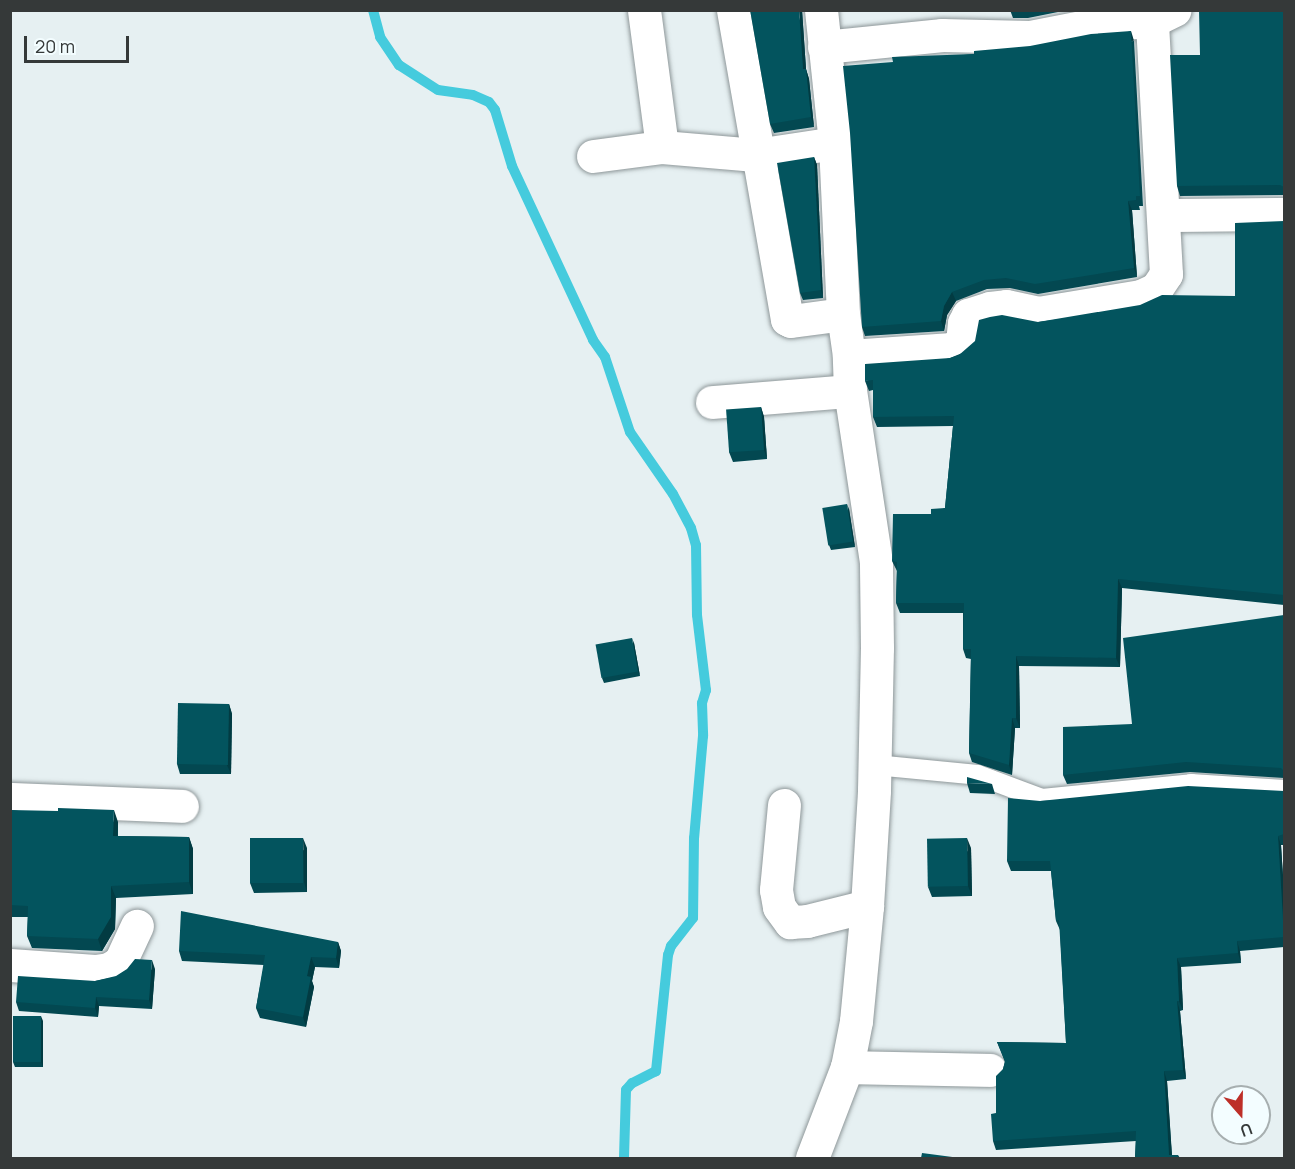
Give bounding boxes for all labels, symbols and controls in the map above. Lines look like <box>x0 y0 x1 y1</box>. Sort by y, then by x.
scale bar <box>27 24 132 62</box>
text: 20 m <box>35 34 75 58</box>
north arrow <box>1211 1085 1271 1145</box>
text: U <box>1237 1118 1256 1142</box>

